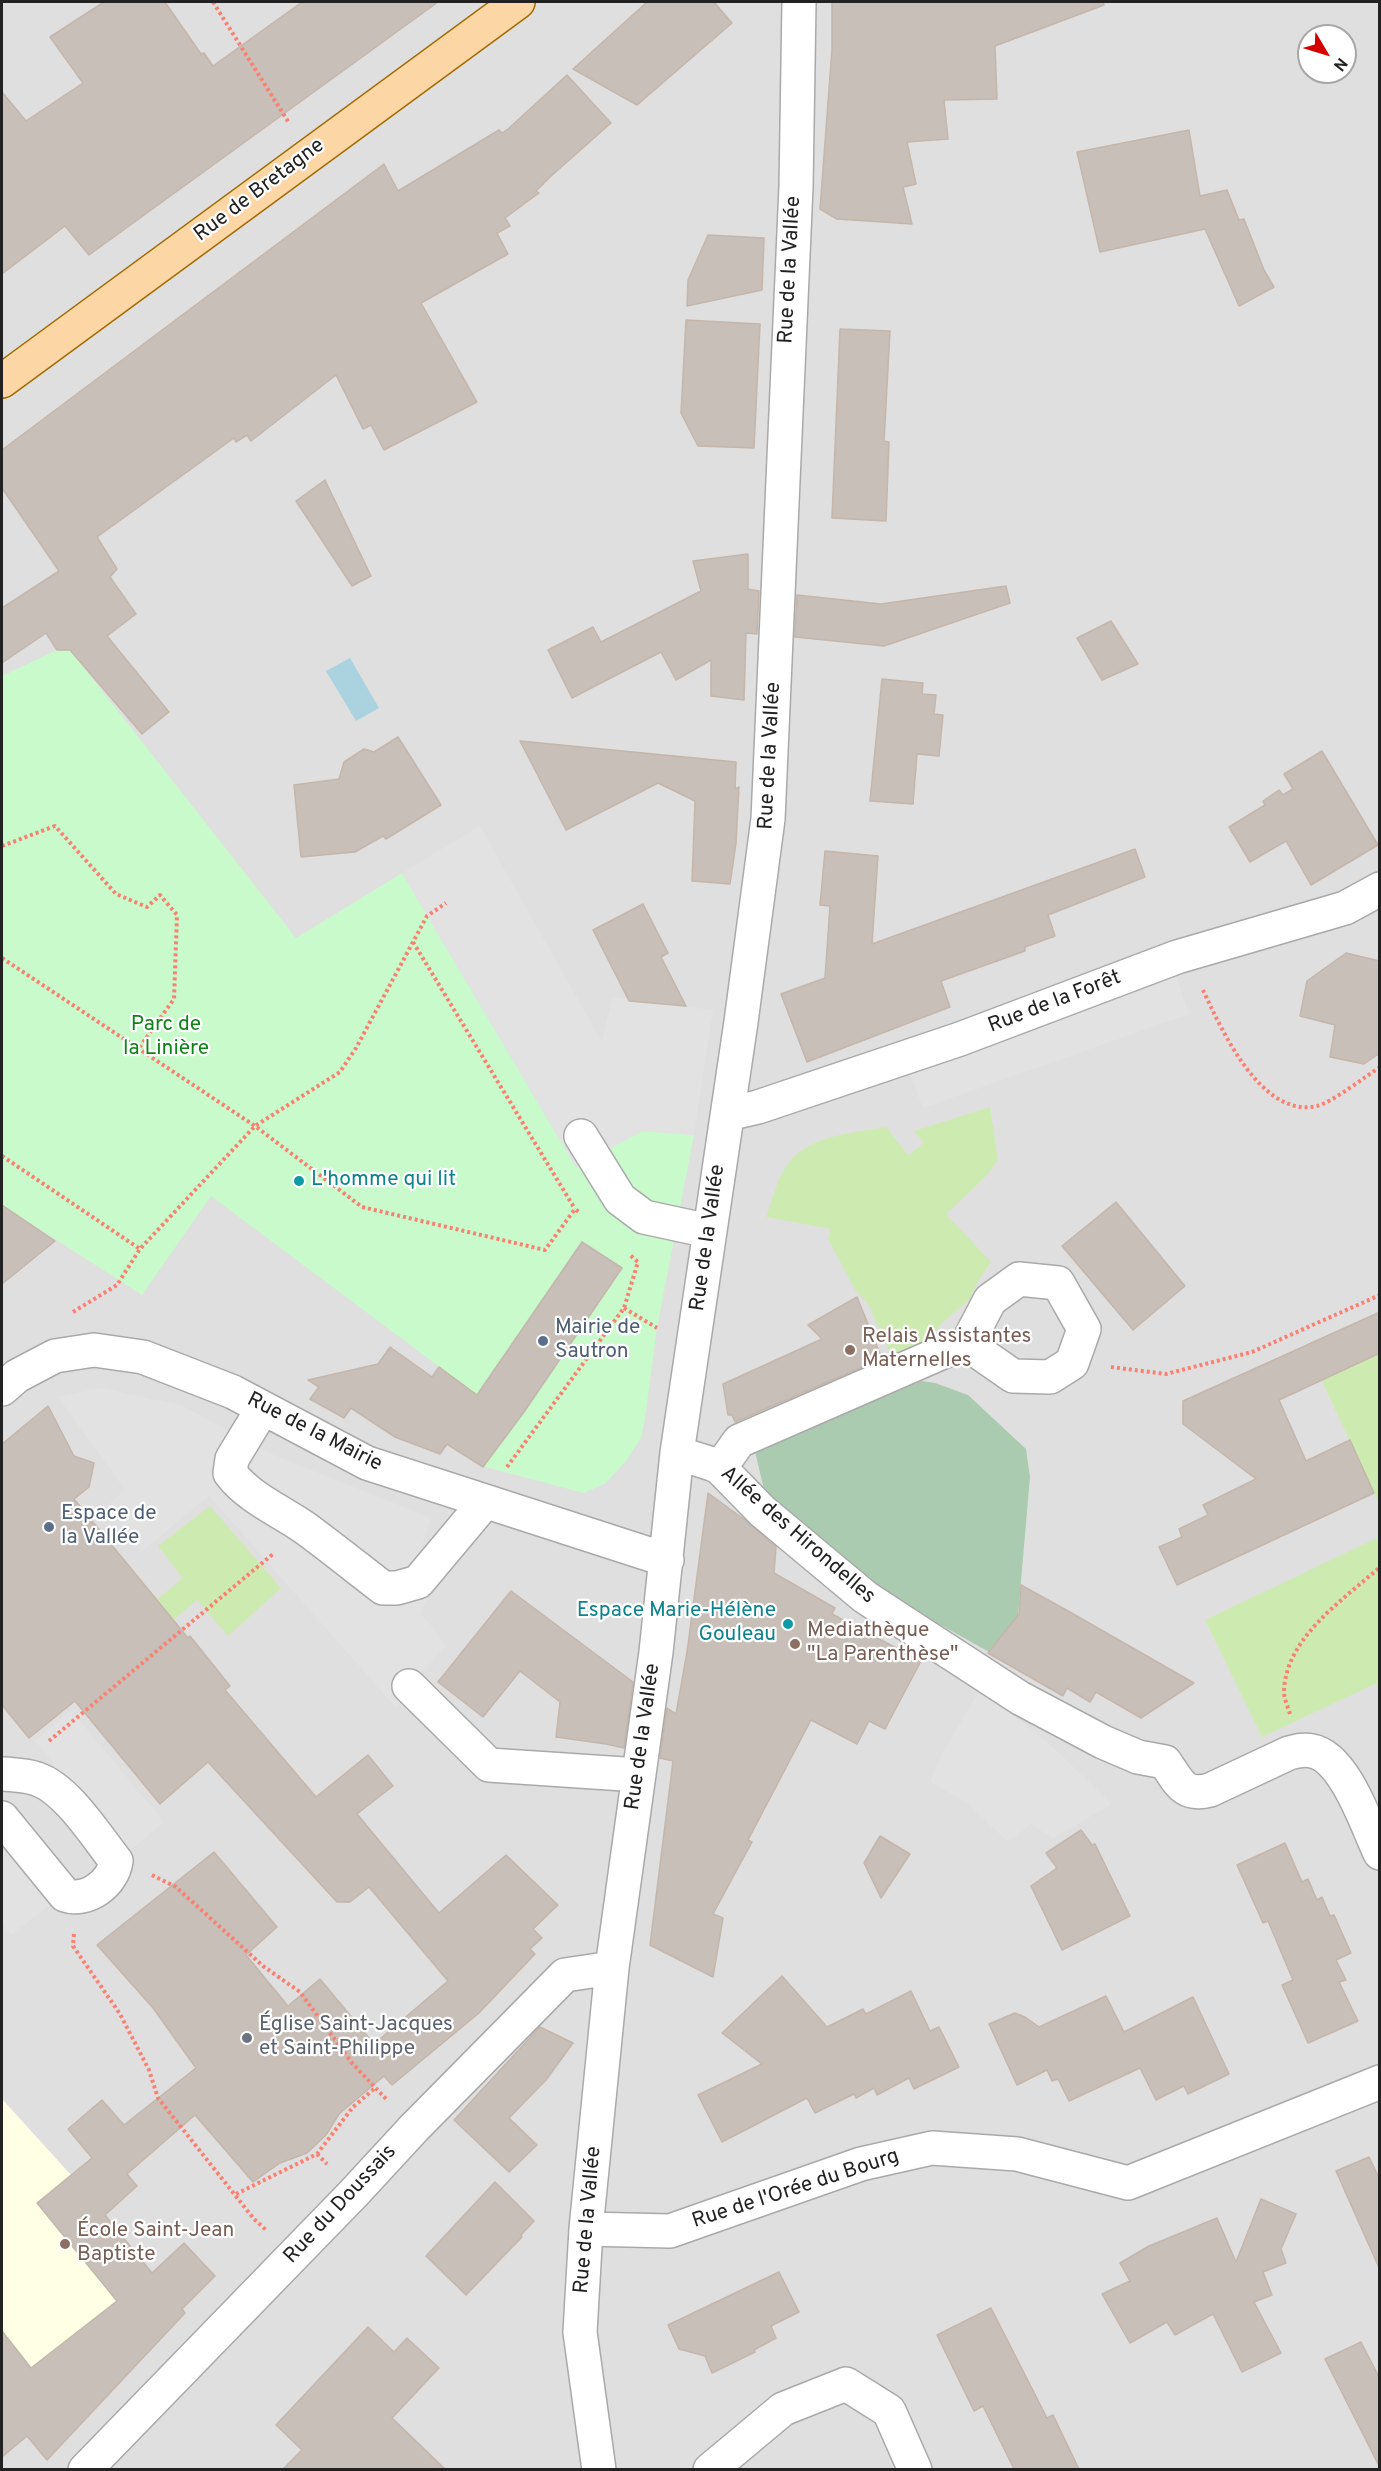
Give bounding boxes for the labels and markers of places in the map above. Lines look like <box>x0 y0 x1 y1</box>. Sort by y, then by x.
place label: L'homme qui lit <box>311 1168 456 1194</box>
marker: L'homme qui lit <box>292 1174 306 1188</box>
place label: Mairie de Sautron <box>555 1316 640 1366</box>
place label: Relais Assistantes Maternelles <box>862 1325 1031 1375</box>
marker: Mairie de Sautron <box>536 1334 550 1348</box>
marker: Relais Assistantes Maternelles <box>843 1343 857 1357</box>
place label: Espace de la Vallée <box>61 1502 157 1552</box>
marker: Espace de la Vallée <box>42 1520 56 1534</box>
place label: Espace Marie-Hélène Gouleau <box>577 1599 776 1649</box>
marker: Espace Marie-Hélène Gouleau <box>781 1617 795 1631</box>
place label: Mediathèque "La Parenthèse" <box>807 1619 958 1669</box>
marker: Mediathèque "La Parenthèse" <box>788 1637 802 1651</box>
place label: Église Saint-Jacques et Saint-Philippe <box>259 2013 453 2063</box>
marker: Église Saint-Jacques et Saint-Philippe <box>240 2031 254 2045</box>
place label: École Saint-Jean Baptiste <box>77 2219 234 2269</box>
marker: École Saint-Jean Baptiste <box>58 2237 72 2251</box>

